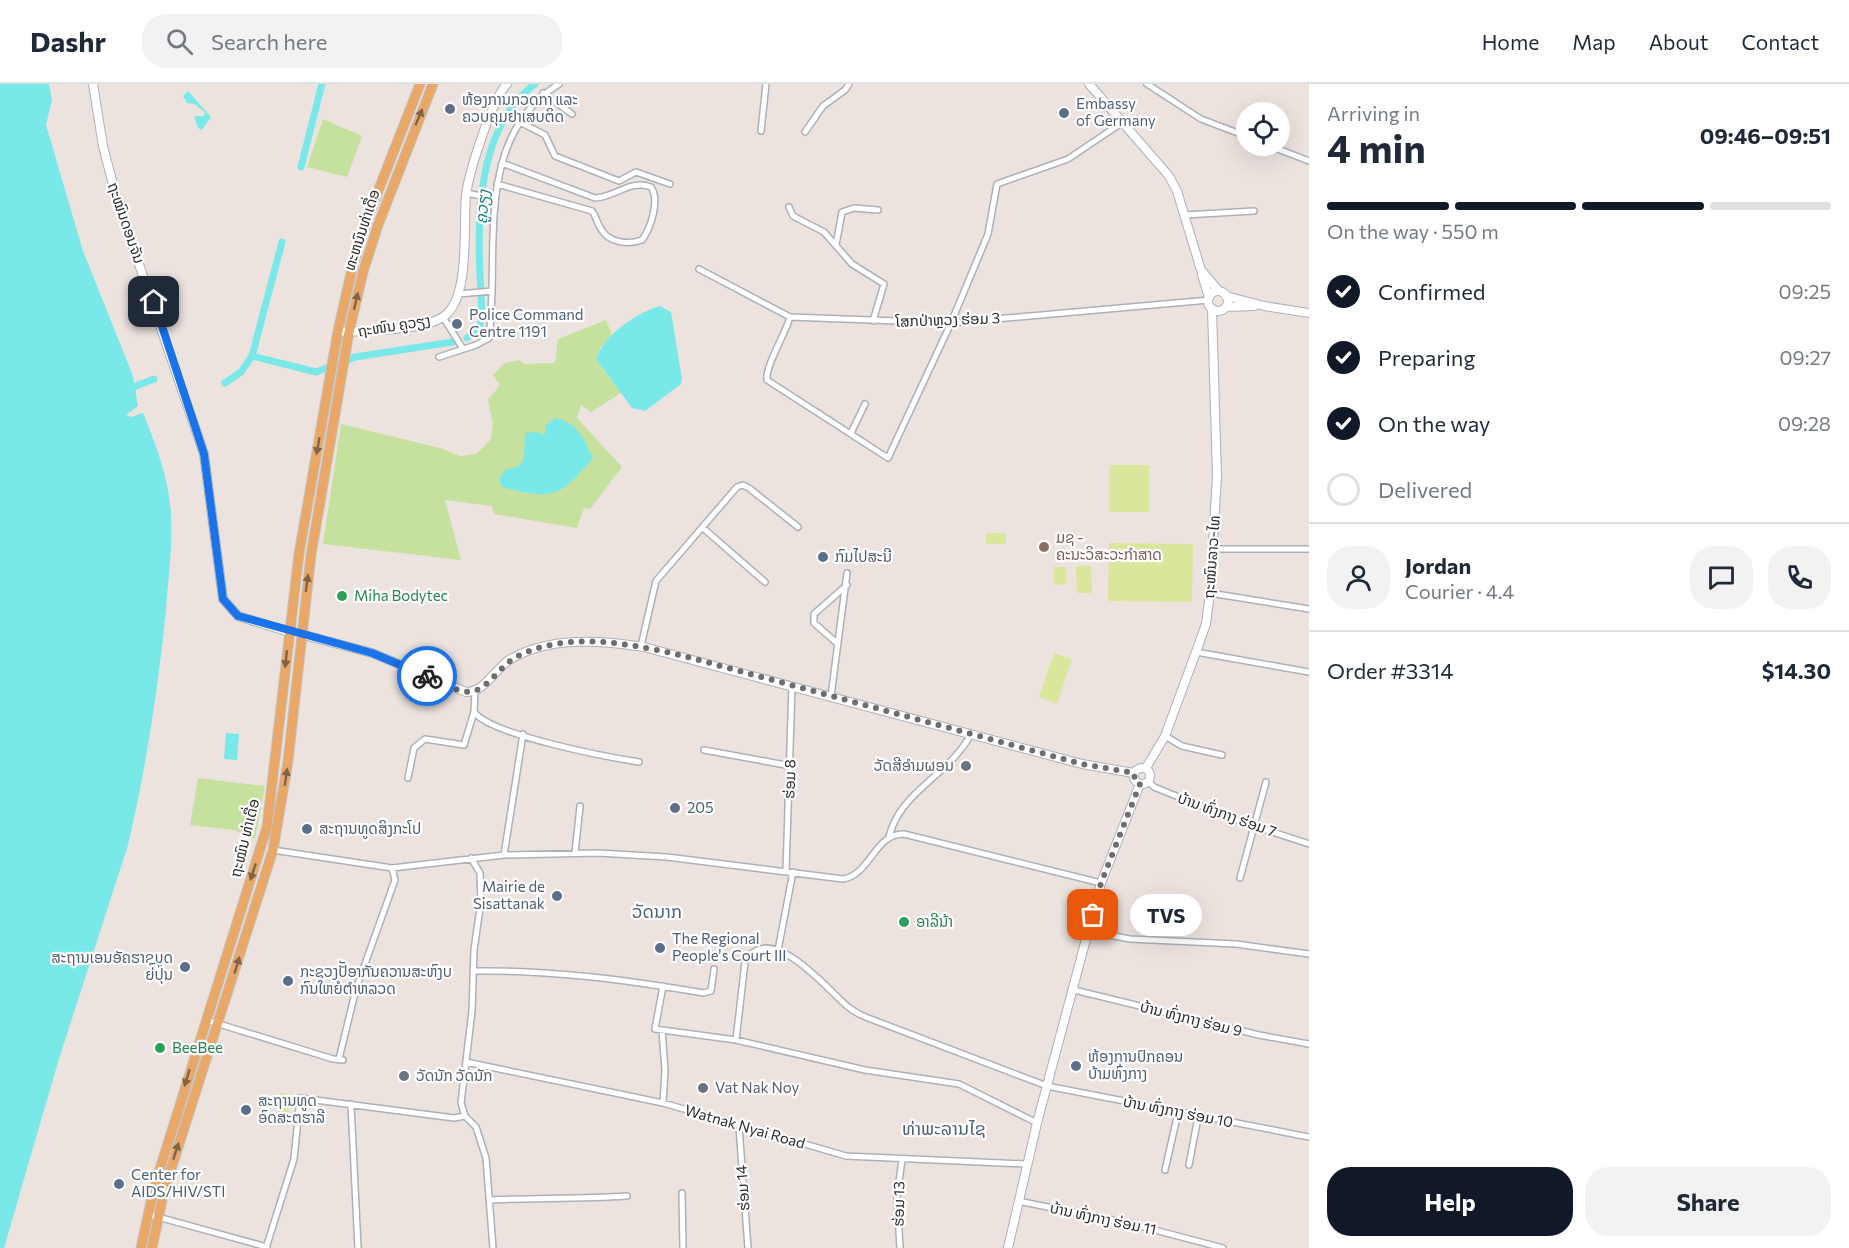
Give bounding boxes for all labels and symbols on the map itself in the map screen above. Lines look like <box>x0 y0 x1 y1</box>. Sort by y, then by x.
place label: ຫ້ອງການກວດກາ ແລະ ຄວບຄຸມຢາເສບຕິດ <box>462 90 578 127</box>
place label: Embassy of Germany <box>1076 94 1156 129</box>
marker: ຫ້ອງການກວດກາ ແລະ ຄວບຄຸມຢາເສບຕິດ <box>443 102 457 116</box>
marker: Embassy of Germany <box>1057 106 1071 120</box>
one-way arrow <box>414 107 424 125</box>
street label: ຖະໝົນດອນຈັນ <box>105 180 149 266</box>
street label: ທະຫນົນທ່າເດື່ອ <box>338 186 383 273</box>
water label: ຄູວຽງ <box>471 188 495 225</box>
pin <box>128 276 179 327</box>
one-way arrow <box>352 291 361 310</box>
place label: Police Command Centre 1191 <box>469 305 584 340</box>
street label: ໂສກປ່າຫຼວງ ຮ່ອມ 3 <box>895 308 1000 331</box>
street label: ຖະໜົນ ຄູວຽງ <box>356 310 432 342</box>
marker: Police Command Centre 1191 <box>450 317 464 331</box>
one-way arrow <box>313 437 322 456</box>
street label: ຖະໜົນລາວ-ໄທ <box>1199 515 1223 599</box>
place label: ມຊ - ຄະນະວິສະວະກຳສາດ <box>1056 528 1162 563</box>
marker: ມຊ - ຄະນະວິສະວະກຳສາດ <box>1037 540 1051 554</box>
place label: ກົມໄປສະນີ <box>835 547 892 565</box>
marker: ກົມໄປສະນີ <box>816 550 830 564</box>
one-way arrow <box>302 574 312 593</box>
place label: Miha Bodytec <box>354 586 448 604</box>
marker: Miha Bodytec <box>335 589 349 603</box>
courier <box>397 646 457 706</box>
one-way arrow <box>281 650 291 669</box>
place label: ວັດສີອຳມຜອນ <box>874 756 954 774</box>
street label: ຮ່ອມ 8 <box>779 759 799 799</box>
marker: ວັດສີອຳມຜອນ <box>959 759 973 773</box>
one-way arrow <box>281 768 291 787</box>
street label: ບ້ານ ທົ່ງກາງ ຮ່ອມ 7 <box>1176 787 1280 840</box>
street label: ຖະໝົນ ທ່າເດື່ອ <box>224 796 263 879</box>
place label: 205 <box>687 798 714 816</box>
marker: 205 <box>668 801 682 815</box>
place label: ສະຖານທູດສິງກະໂປ <box>319 819 421 839</box>
marker: ສະຖານທູດສິງກະໂປ <box>300 822 314 836</box>
one-way arrow <box>248 863 258 881</box>
place label: Mairie de Sisattanak <box>473 877 545 912</box>
marker: Mairie de Sisattanak <box>550 889 564 903</box>
pin <box>1067 889 1118 940</box>
callout: TVS <box>1129 894 1201 936</box>
district label: ວັດນາກ <box>632 900 682 922</box>
place label: ອາລີນ້າ <box>916 912 953 930</box>
marker: ອາລີນ້າ <box>897 915 911 929</box>
place label: The Regional People's Court III <box>672 929 787 964</box>
marker: The Regional People's Court III <box>653 941 667 955</box>
place label: ສະຖານເອນອັຄຮາຊມູດ ຍ່ົປຸນ <box>51 948 173 985</box>
one-way arrow <box>233 956 242 974</box>
marker: ສະຖານເອນອັຄຮາຊມູດ ຍ່ົປຸນ <box>178 960 192 974</box>
place label: ກະຊວງປັັອາກັນຄວານສະຫົງບ ກົນໃຫຍໍຕຳຫລວດ <box>300 960 452 997</box>
marker: ກະຊວງປັັອາກັນຄວານສະຫົງບ ກົນໃຫຍໍຕຳຫລວດ <box>281 974 295 988</box>
street label: ບ້ານ ທົ່ງກາງ ຮ່ອມ 9 <box>1138 996 1245 1039</box>
place label: BeeBee <box>172 1038 223 1056</box>
marker: BeeBee <box>153 1041 167 1055</box>
place label: ຫ້ອງການປົກຄອນ ບ້າມທົ່ງກາງ <box>1088 1047 1183 1082</box>
marker: ຫ້ອງການປົກຄອນ ບ້າມທົ່ງກາງ <box>1069 1059 1083 1073</box>
place label: ວັດນັກ ວັດນັກ <box>416 1066 492 1084</box>
one-way arrow <box>182 1069 191 1087</box>
marker: ວັດນັກ ວັດນັກ <box>397 1069 411 1083</box>
place label: Vat Nak Noy <box>715 1078 800 1096</box>
marker: Vat Nak Noy <box>696 1081 710 1095</box>
street label: ບ້ານ ທົ່ງກາງ ຮ່ອມ 10 <box>1122 1090 1235 1131</box>
place label: ສະຖານທູດ ອົດສະຕຮາລີ <box>258 1091 325 1126</box>
street label: Watnak Nyai Road <box>683 1100 808 1152</box>
marker: ສະຖານທູດ ອົດສະຕຮາລີ <box>239 1103 253 1117</box>
district label: ທ່າພະລານໄຊ <box>902 1117 986 1139</box>
one-way arrow <box>172 1142 182 1160</box>
street label: ຮ່ອມ 14 <box>731 1164 753 1212</box>
place label: Center for AIDS/HIV/STI <box>131 1165 225 1200</box>
marker: Center for AIDS/HIV/STI <box>112 1177 126 1191</box>
street label: ຮ່ອມ 13 <box>889 1181 907 1227</box>
street label: ບ້ານ ທົ່ງກາງ ຮ່ອມ 11 <box>1048 1197 1158 1238</box>

